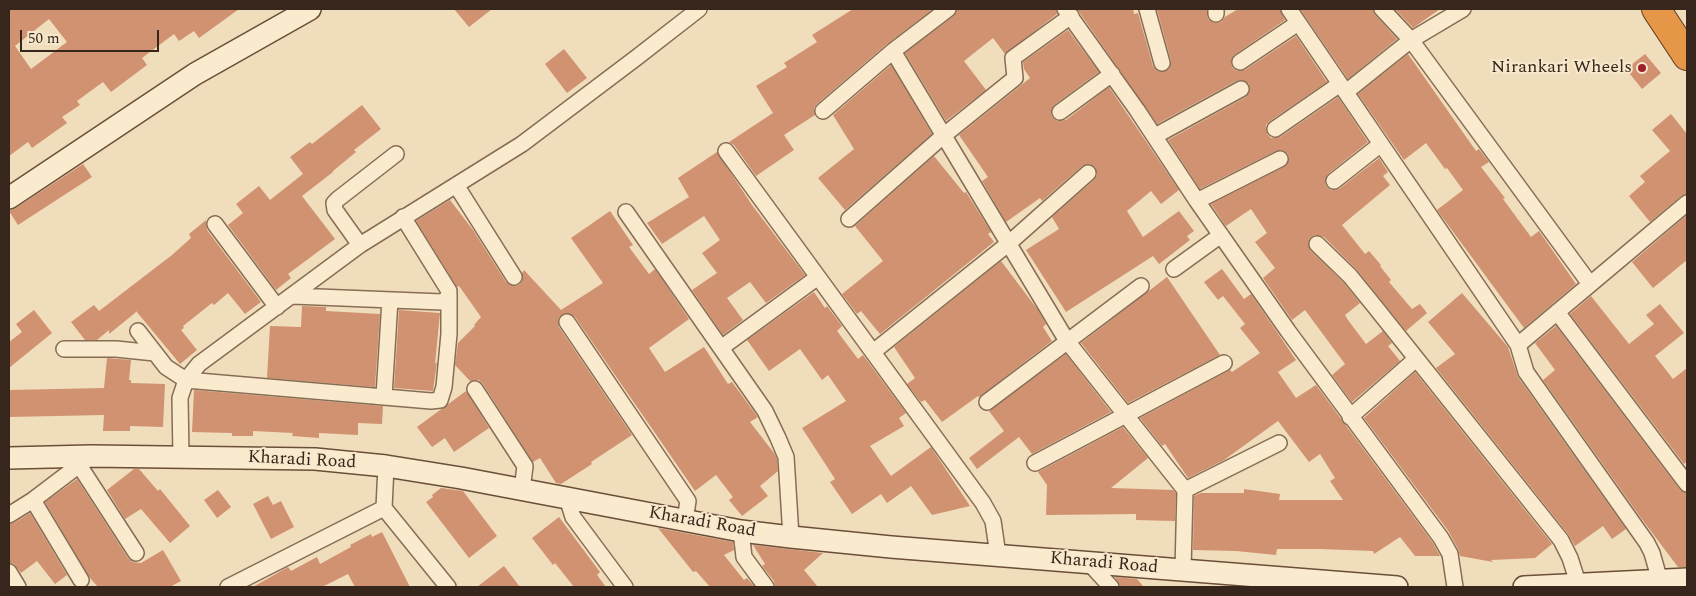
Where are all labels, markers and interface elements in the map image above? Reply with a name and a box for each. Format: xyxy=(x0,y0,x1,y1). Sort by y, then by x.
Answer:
scale bar xyxy=(22,20,161,52)
text: 50 m xyxy=(28,27,60,50)
place label: Nirankari Wheels xyxy=(1491,57,1632,79)
marker: Nirankari Wheels xyxy=(1636,62,1648,74)
street label: Kharadi Road xyxy=(247,447,357,475)
street label: Kharadi Road xyxy=(647,503,757,543)
street label: Kharadi Road xyxy=(1049,549,1159,579)

